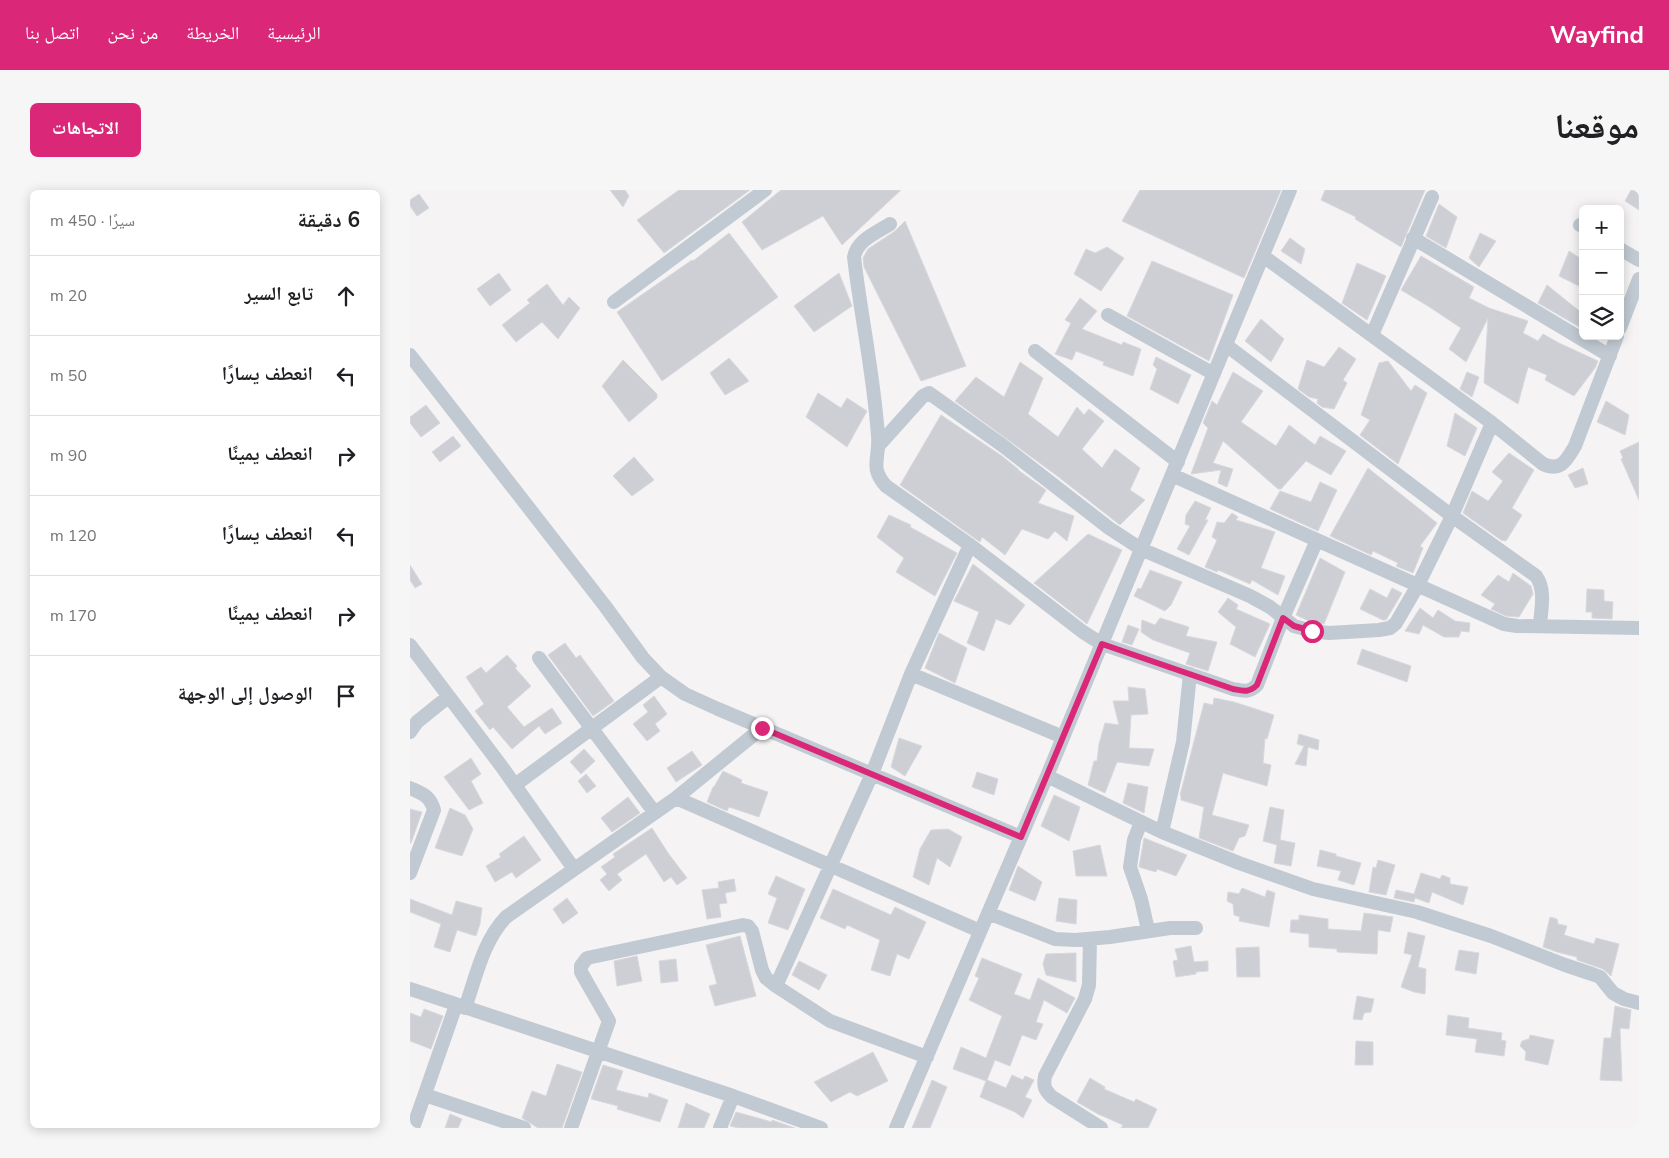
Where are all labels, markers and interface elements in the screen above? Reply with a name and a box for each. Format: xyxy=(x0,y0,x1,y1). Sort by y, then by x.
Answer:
text: Wayfind xyxy=(1550,19,1644,51)
text: اتصل بنا xyxy=(25,21,80,45)
text: من نحن xyxy=(108,21,158,45)
text: الخريطة xyxy=(186,21,239,45)
text: الرئيسية xyxy=(267,21,321,45)
button: الاتجاهات xyxy=(30,103,141,157)
text: موقعنا xyxy=(1554,103,1639,150)
map controls xyxy=(1579,205,1624,340)
button: + xyxy=(1579,205,1624,250)
text: 6 دقيقة xyxy=(298,206,360,234)
text: سيرًا · 450 m xyxy=(50,210,135,232)
button: − xyxy=(1579,250,1624,295)
text: تابع السير xyxy=(244,281,313,307)
icon: ahead xyxy=(332,282,360,310)
text: 20 m xyxy=(50,285,87,307)
button: layers xyxy=(1579,295,1624,340)
text: انعطف يسارًا xyxy=(222,361,313,387)
icon: left xyxy=(332,362,360,390)
text: 50 m xyxy=(50,365,87,387)
text: انعطف يمينًا xyxy=(227,441,313,467)
icon: right xyxy=(332,442,360,470)
text: 90 m xyxy=(50,445,87,467)
text: انعطف يسارًا xyxy=(222,521,313,547)
icon: left xyxy=(332,522,360,550)
text: 120 m xyxy=(50,525,97,547)
text: انعطف يمينًا xyxy=(227,601,313,627)
icon: right xyxy=(332,602,360,630)
text: 170 m xyxy=(50,605,97,627)
route start xyxy=(1301,620,1324,643)
text: الوصول إلى الوجهة xyxy=(178,681,313,707)
icon: arrive xyxy=(332,682,360,710)
route end xyxy=(751,717,774,740)

